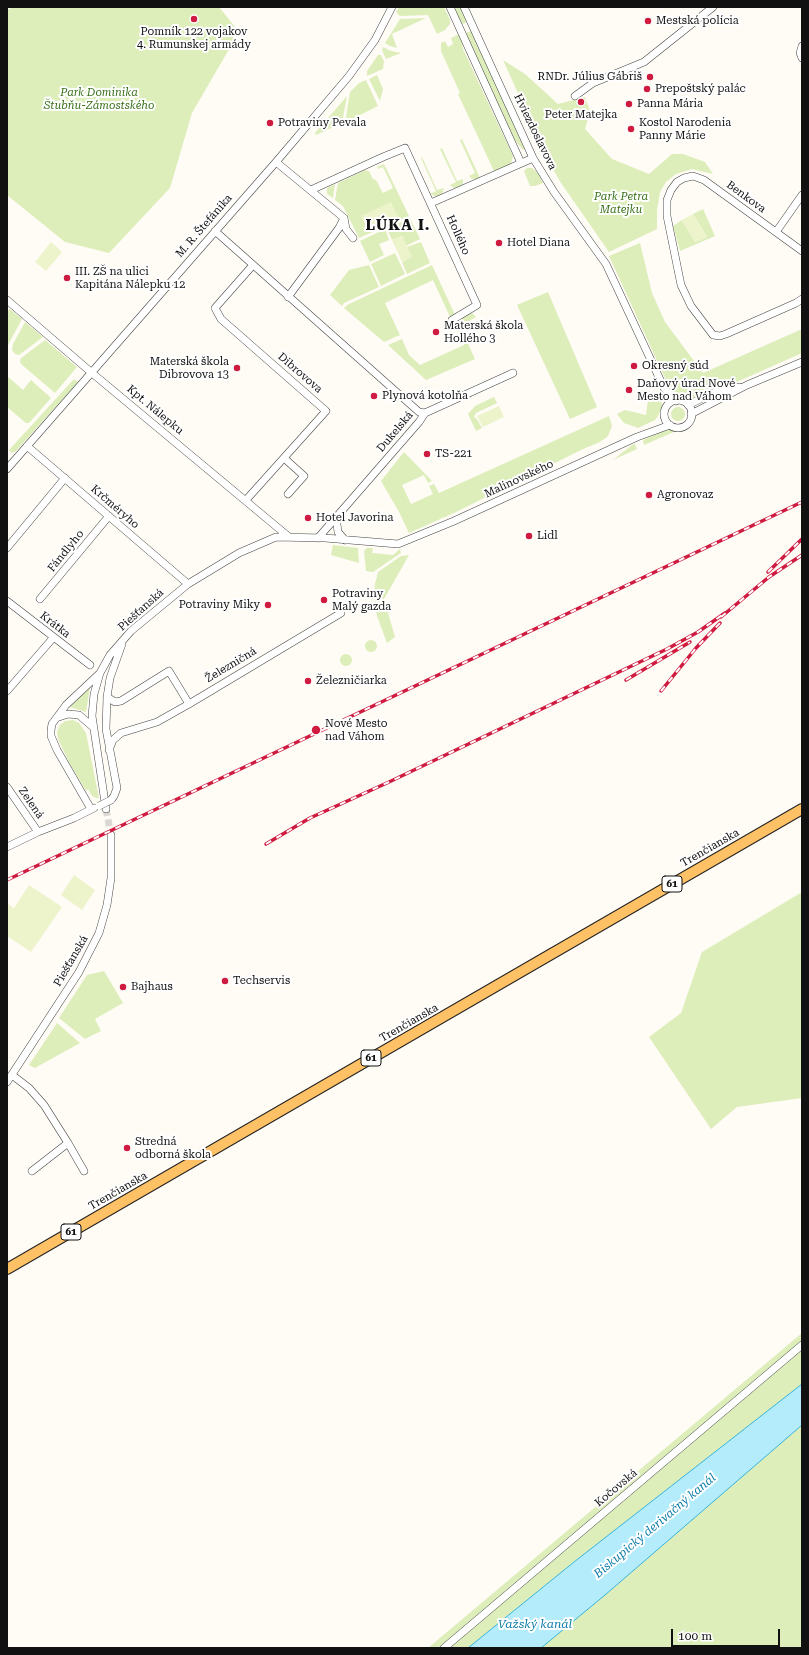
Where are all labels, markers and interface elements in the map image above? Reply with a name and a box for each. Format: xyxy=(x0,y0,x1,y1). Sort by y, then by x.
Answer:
marker: Pomník 122 vojakov 4. Rumunskej armády xyxy=(189,14,199,24)
place label: Mestská polícia xyxy=(656,14,739,28)
marker: Mestská polícia xyxy=(643,16,653,26)
place label: Pomník 122 vojakov 4. Rumunskej armády xyxy=(137,25,251,51)
place label: RNDr. Július Gábriš xyxy=(538,70,642,84)
marker: RNDr. Július Gábriš xyxy=(645,72,655,82)
place label: Prepoštský palác xyxy=(655,82,746,96)
marker: Prepoštský palác xyxy=(642,84,652,94)
park label: Park Dominika Štubňu-Zámostského xyxy=(44,86,154,112)
street label: Hviezdoslavova xyxy=(511,92,559,172)
marker: Peter Matejka xyxy=(576,97,586,107)
place label: Panna Mária xyxy=(637,97,703,111)
marker: Panna Mária xyxy=(624,99,634,109)
place label: Peter Matejka xyxy=(545,108,617,122)
place label: Potraviny Pevala xyxy=(278,116,366,130)
place label: Kostol Narodenia Panny Márie xyxy=(639,116,731,142)
marker: Potraviny Pevala xyxy=(265,118,275,128)
marker: Kostol Narodenia Panny Márie xyxy=(626,124,636,134)
street label: Benkova xyxy=(724,178,768,216)
park label: Park Petra Matejku xyxy=(594,190,648,216)
street label: M. R. Štefánika xyxy=(173,192,235,260)
street label: Hollého xyxy=(443,213,473,257)
district label: LÚKA I. xyxy=(365,217,431,235)
place label: Hotel Diana xyxy=(507,236,570,250)
marker: Hotel Diana xyxy=(494,238,504,248)
place label: III. ZŠ na ulici Kapitána Nálepku 12 xyxy=(75,265,185,291)
marker: III. ZŠ na ulici Kapitána Nálepku 12 xyxy=(62,273,72,283)
place label: Materská škola Hollého 3 xyxy=(444,319,523,345)
marker: Materská škola Hollého 3 xyxy=(431,327,441,337)
street label: Dibrovova xyxy=(275,350,325,396)
place label: Materská škola Dibrovova 13 xyxy=(150,355,229,381)
place label: Okresný súd xyxy=(642,359,709,373)
marker: Okresný súd xyxy=(629,361,639,371)
marker: Materská škola Dibrovova 13 xyxy=(232,363,242,373)
place label: Daňový úrad Nové Mesto nad Váhom xyxy=(637,377,735,403)
street label: Kpt. Nálepku xyxy=(124,382,186,438)
marker: Daňový úrad Nové Mesto nad Váhom xyxy=(624,385,634,395)
place label: Plynová kotolňa xyxy=(382,389,468,403)
marker: Plynová kotolňa xyxy=(369,391,379,401)
street label: Dukelská xyxy=(374,409,416,455)
place label: TS-221 xyxy=(435,447,472,461)
marker: TS-221 xyxy=(422,449,432,459)
street label: Malinovského xyxy=(482,457,556,501)
street label: Krčméryho xyxy=(88,482,142,532)
place label: Agronovaz xyxy=(657,488,713,502)
marker: Agronovaz xyxy=(644,490,654,500)
place label: Hotel Javorina xyxy=(316,511,394,525)
marker: Hotel Javorina xyxy=(303,513,313,523)
street label: Fándlyho xyxy=(45,527,87,575)
place label: Lidl xyxy=(537,529,558,543)
marker: Lidl xyxy=(524,531,534,541)
street label: Piešťanská xyxy=(115,586,167,634)
place label: Potraviny Malý gazda xyxy=(332,587,391,613)
marker: Potraviny Malý gazda xyxy=(319,595,329,605)
place label: Potraviny Miky xyxy=(179,598,260,612)
marker: Potraviny Miky xyxy=(263,600,273,610)
street label: Krátka xyxy=(37,609,73,641)
street label: Železničná xyxy=(203,645,259,685)
place label: Železničiarka xyxy=(316,674,387,688)
marker: Železničiarka xyxy=(303,676,313,686)
place label: Nové Mesto nad Váhom xyxy=(325,717,388,743)
marker: Nové Mesto nad Váhom xyxy=(310,724,322,736)
street label: Zelená xyxy=(15,785,47,821)
street label: Trenčianska xyxy=(678,826,742,870)
road number: 61 xyxy=(662,876,682,892)
street label: Piešťanská xyxy=(51,933,91,989)
place label: Techservis xyxy=(233,974,290,988)
marker: Techservis xyxy=(220,976,230,986)
place label: Bajhaus xyxy=(131,980,173,994)
marker: Bajhaus xyxy=(118,982,128,992)
street label: Trenčianska xyxy=(377,1001,441,1045)
road number: 61 xyxy=(361,1050,381,1066)
place label: Stredná odborná škola xyxy=(135,1135,211,1161)
marker: Stredná odborná škola xyxy=(122,1143,132,1153)
street label: Trenčianska xyxy=(86,1169,150,1213)
road number: 61 xyxy=(61,1224,81,1240)
street label: Kočovská xyxy=(592,1466,640,1510)
water label: Biskupický derivačný kanál xyxy=(591,1471,719,1581)
water label: Važský kanál xyxy=(498,1617,572,1631)
scale bar xyxy=(673,1621,782,1647)
text: 100 m xyxy=(678,1629,712,1643)

